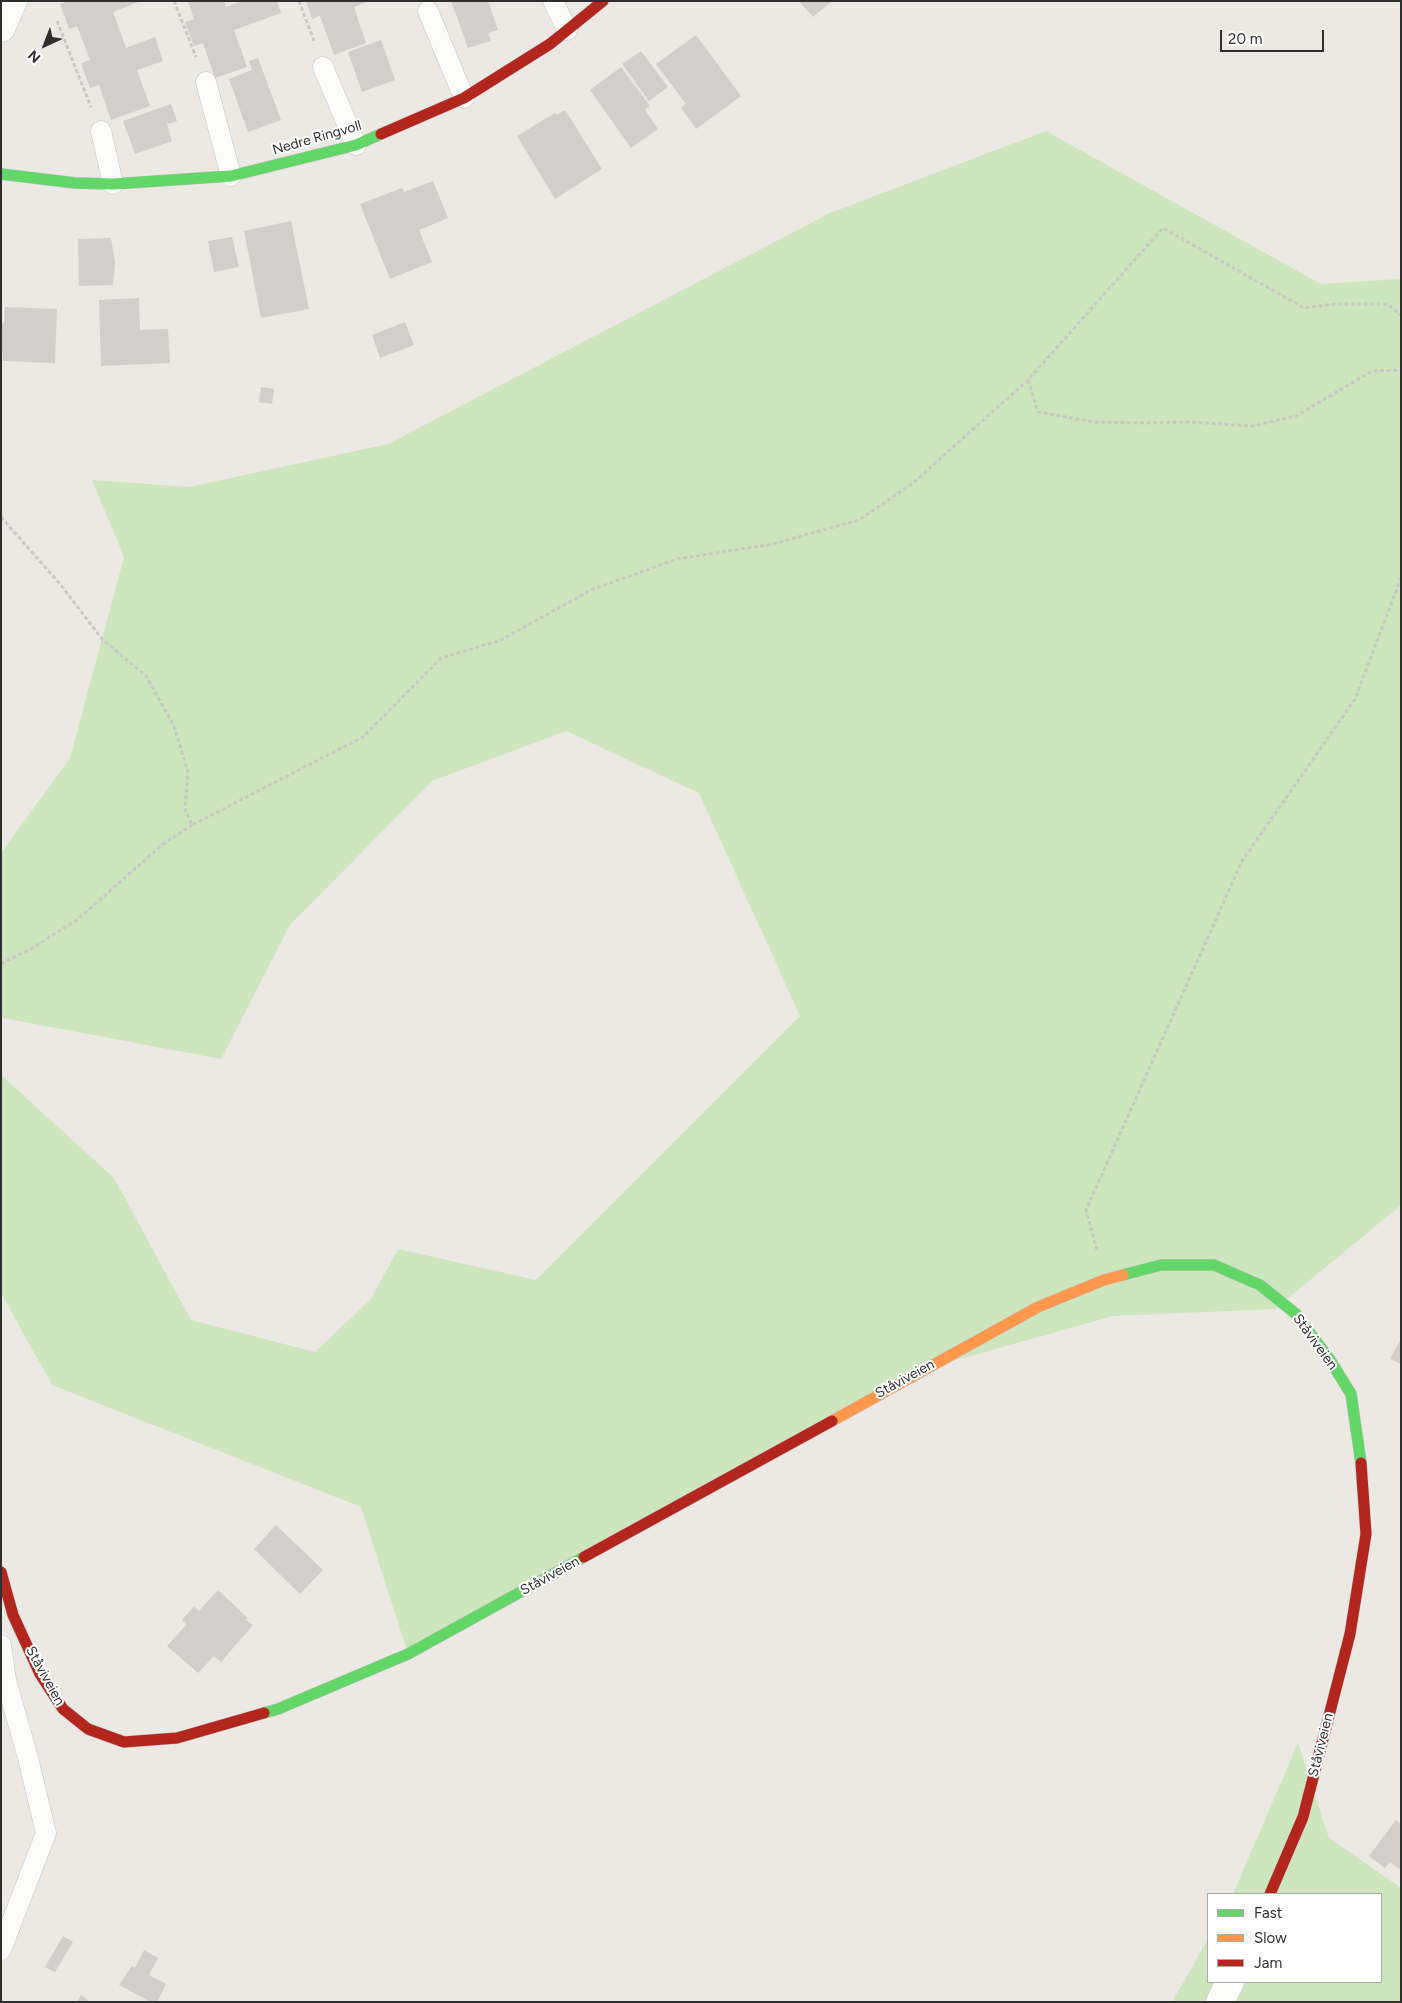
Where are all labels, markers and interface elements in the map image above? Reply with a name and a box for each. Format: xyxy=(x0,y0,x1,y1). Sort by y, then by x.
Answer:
north arrow xyxy=(20,20,70,70)
scale bar xyxy=(1222,20,1326,52)
text: 20 m xyxy=(1228,30,1262,48)
text: N xyxy=(25,46,44,66)
street label: Nedre Ringvoll xyxy=(270,117,364,159)
street label: Ståviveien xyxy=(1289,1311,1341,1373)
street label: Ståviveien xyxy=(873,1356,937,1402)
street label: Ståviveien xyxy=(518,1553,582,1599)
street label: Ståviveien xyxy=(22,1644,68,1708)
street label: Ståviveien xyxy=(1305,1711,1337,1779)
legend xyxy=(1207,1893,1382,1983)
text: Fast xyxy=(1254,1904,1282,1922)
text: Slow xyxy=(1254,1929,1287,1947)
text: Jam xyxy=(1254,1954,1282,1972)

